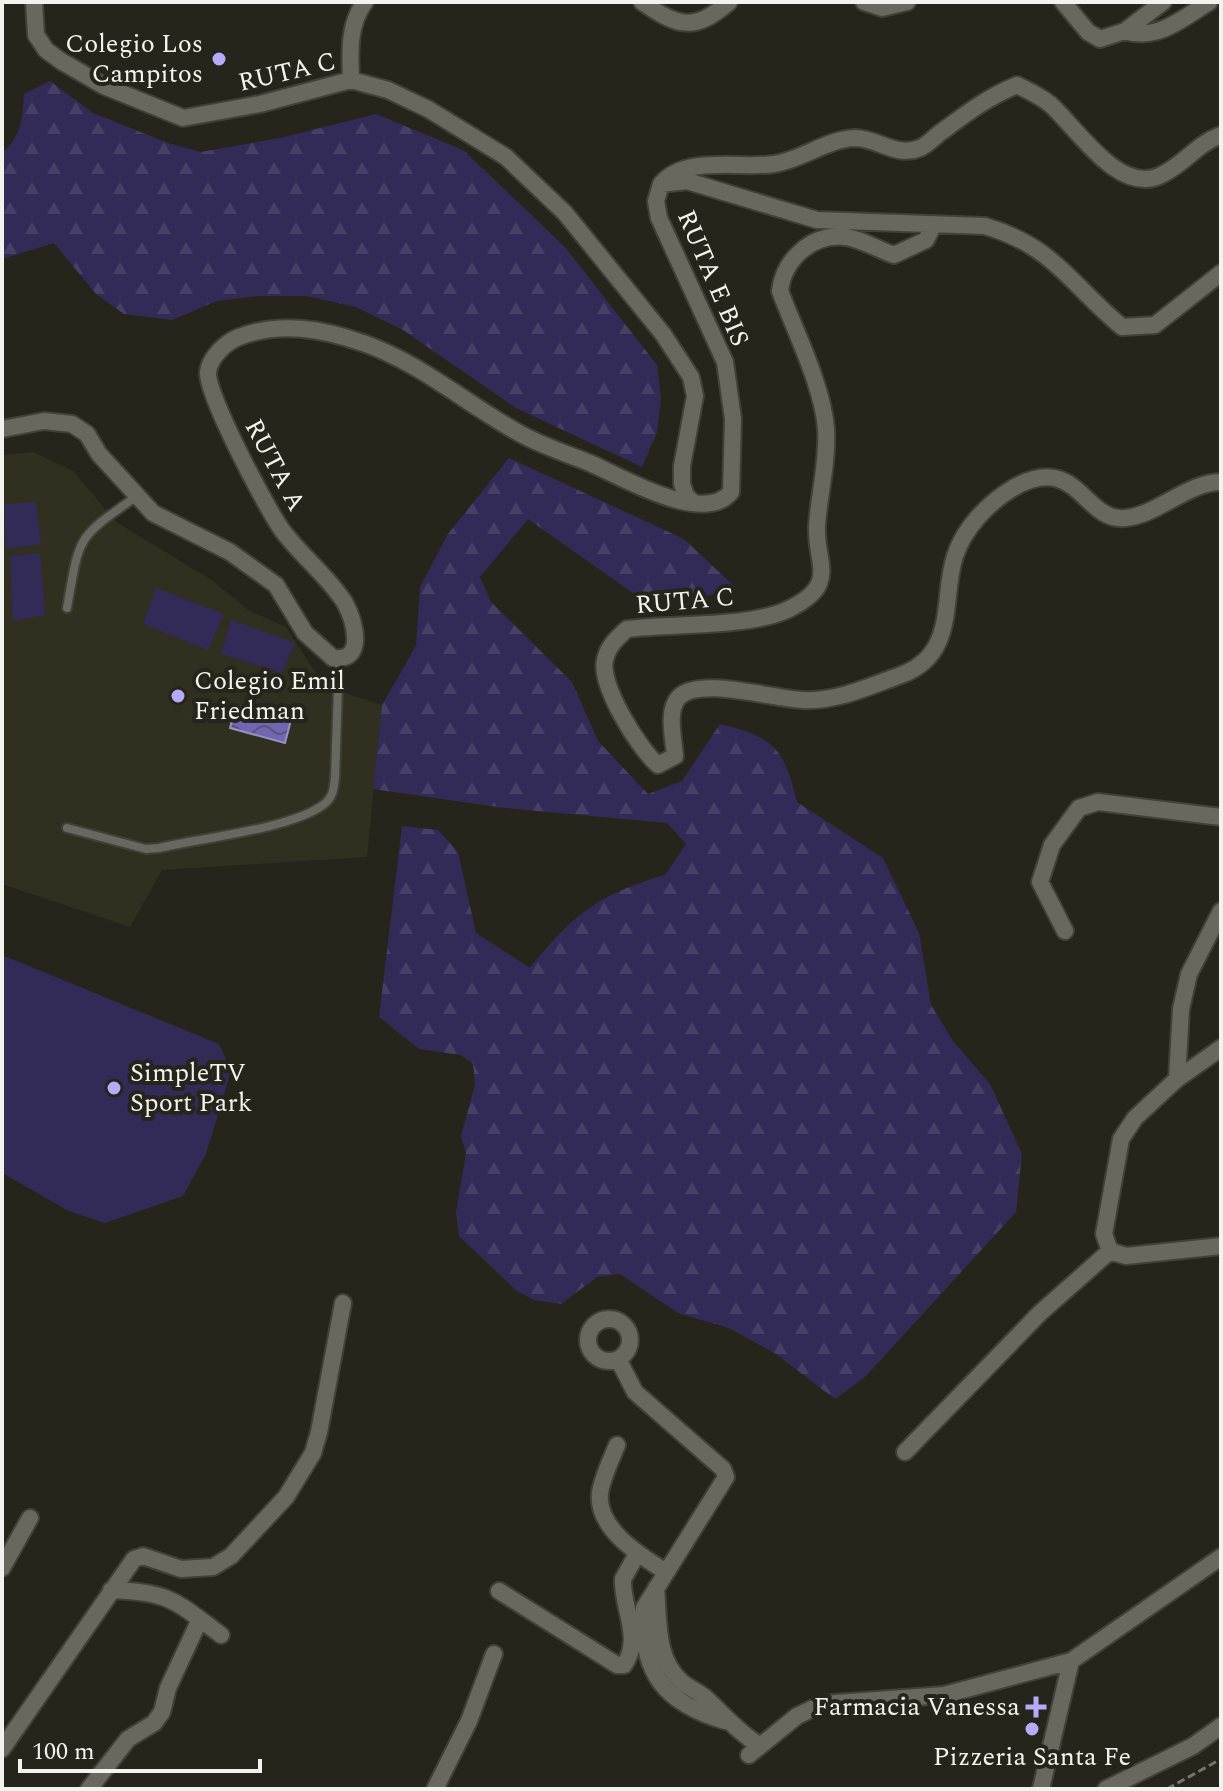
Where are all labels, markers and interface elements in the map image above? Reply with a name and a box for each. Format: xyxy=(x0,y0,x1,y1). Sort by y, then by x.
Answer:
place label: Colegio Los Campitos xyxy=(65,24,203,94)
street label: RUTA C xyxy=(234,41,340,103)
marker: Colegio Los Campitos xyxy=(210,50,228,68)
street label: RUTA E BIS xyxy=(666,203,760,353)
street label: RUTA A xyxy=(234,411,316,519)
street label: RUTA C xyxy=(634,577,736,625)
place label: Colegio Emil Friedman xyxy=(194,661,345,731)
marker: Colegio Emil Friedman xyxy=(169,687,187,705)
place label: SimpleTV Sport Park xyxy=(130,1053,252,1123)
marker: SimpleTV Sport Park xyxy=(105,1079,123,1097)
place label: Farmacia Vanessa xyxy=(813,1687,1020,1727)
marker: Farmacia Vanessa xyxy=(1027,1698,1045,1716)
marker: Pizzeria Santa Fe xyxy=(1023,1720,1041,1738)
scale bar xyxy=(20,1723,260,1773)
text: 100 m xyxy=(32,1734,95,1770)
place label: Pizzeria Santa Fe xyxy=(933,1737,1131,1777)

